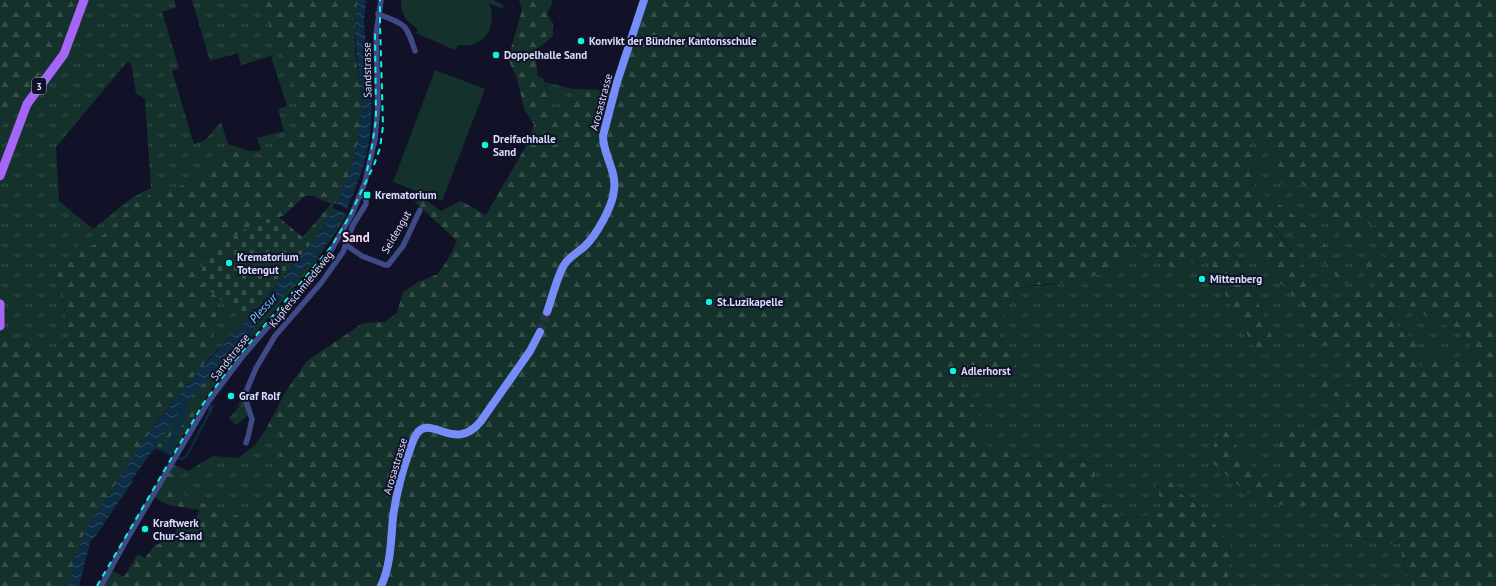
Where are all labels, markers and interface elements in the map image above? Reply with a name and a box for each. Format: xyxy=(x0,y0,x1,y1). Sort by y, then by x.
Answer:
place label: Konvikt der Bündner Kantonsschule xyxy=(589,34,757,48)
marker: Konvikt der Bündner Kantonsschule xyxy=(576,36,586,46)
street label: Sandstrasse xyxy=(360,42,374,98)
place label: Doppelhalle Sand xyxy=(504,48,587,62)
marker: Doppelhalle Sand xyxy=(491,50,501,60)
street label: Arosastrasse xyxy=(587,72,615,132)
road number: 3 xyxy=(32,78,46,94)
place label: Dreifachhalle Sand xyxy=(493,132,556,159)
marker: Dreifachhalle Sand xyxy=(480,140,490,150)
place label: Krematorium xyxy=(375,188,437,202)
marker: Krematorium xyxy=(362,190,372,200)
street label: Seidengut xyxy=(378,208,414,256)
district label: Sand xyxy=(342,229,370,246)
street label: Kupferschmiedeweg xyxy=(266,248,336,330)
place label: Krematorium Totengut xyxy=(237,250,299,277)
marker: Krematorium Totengut xyxy=(224,258,234,268)
place label: Mittenberg xyxy=(1210,272,1262,286)
marker: Mittenberg xyxy=(1197,274,1207,284)
water label: Plessur xyxy=(246,289,281,326)
place label: St.Luzikapelle xyxy=(717,295,784,309)
marker: St.Luzikapelle xyxy=(704,297,714,307)
street label: Sandstrasse xyxy=(207,330,253,383)
place label: Adlerhorst xyxy=(961,364,1011,378)
marker: Adlerhorst xyxy=(948,366,958,376)
place label: Graf Rolf xyxy=(239,389,282,403)
marker: Graf Rolf xyxy=(226,391,236,401)
street label: Arosastrasse xyxy=(380,436,410,496)
place label: Kraftwerk Chur-Sand xyxy=(153,516,202,543)
marker: Kraftwerk Chur-Sand xyxy=(140,524,150,534)

